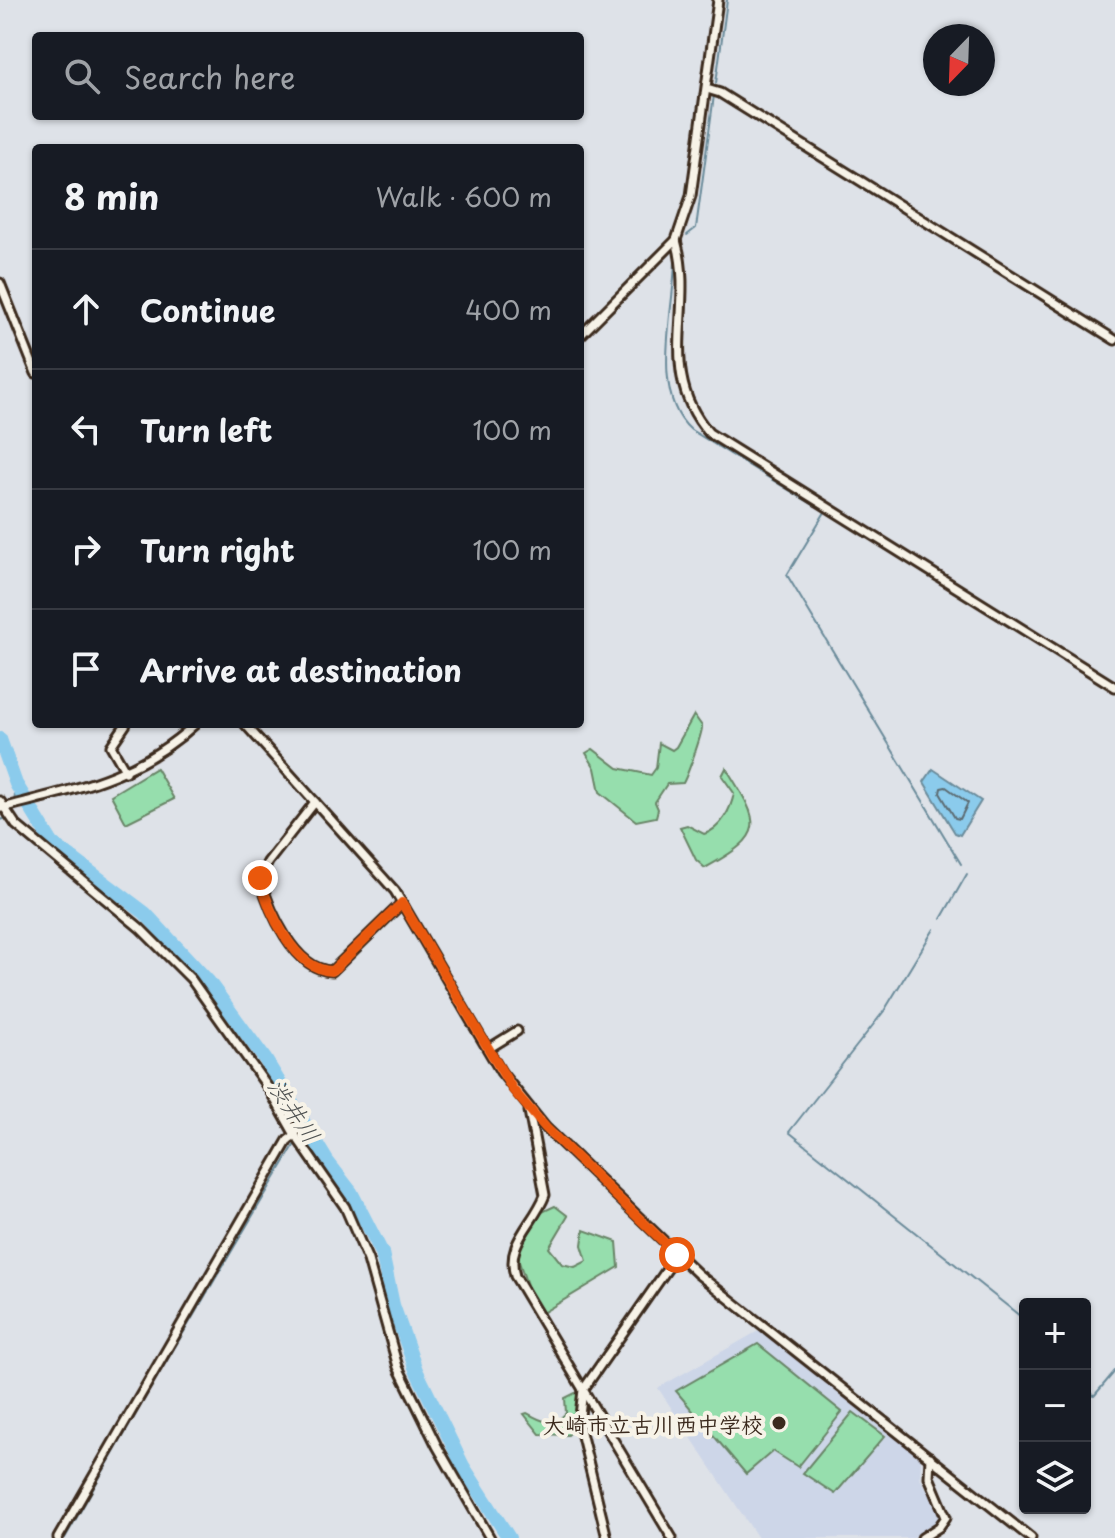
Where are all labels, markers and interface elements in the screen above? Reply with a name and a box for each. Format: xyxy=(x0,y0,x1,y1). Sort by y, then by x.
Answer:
north arrow xyxy=(923,24,995,96)
search box xyxy=(32,32,584,120)
icon: search xyxy=(60,54,104,98)
text: Search here xyxy=(124,54,296,99)
text: 8 min xyxy=(64,170,159,222)
text: Walk · 600 m xyxy=(376,177,552,216)
icon: ahead xyxy=(64,287,108,331)
text: Continue xyxy=(140,287,275,332)
text: 400 m xyxy=(465,290,552,329)
icon: left xyxy=(64,407,108,451)
text: Turn left xyxy=(140,407,272,452)
text: 100 m xyxy=(472,410,552,449)
icon: right xyxy=(64,527,108,571)
text: Turn right xyxy=(140,527,295,572)
text: 100 m xyxy=(472,530,552,569)
icon: arrive xyxy=(64,647,108,691)
text: Arrive at destination xyxy=(140,647,462,692)
route end xyxy=(242,860,278,896)
water label: 渋井川 xyxy=(260,1070,330,1150)
route start xyxy=(659,1237,695,1273)
map controls xyxy=(1019,1298,1091,1514)
button: + xyxy=(1019,1298,1091,1370)
button: − xyxy=(1019,1370,1091,1442)
place label: 大崎市立古川西中学校 xyxy=(543,1407,763,1440)
marker: 大崎市立古川西中学校 xyxy=(770,1414,788,1432)
button: layers xyxy=(1019,1442,1091,1514)

